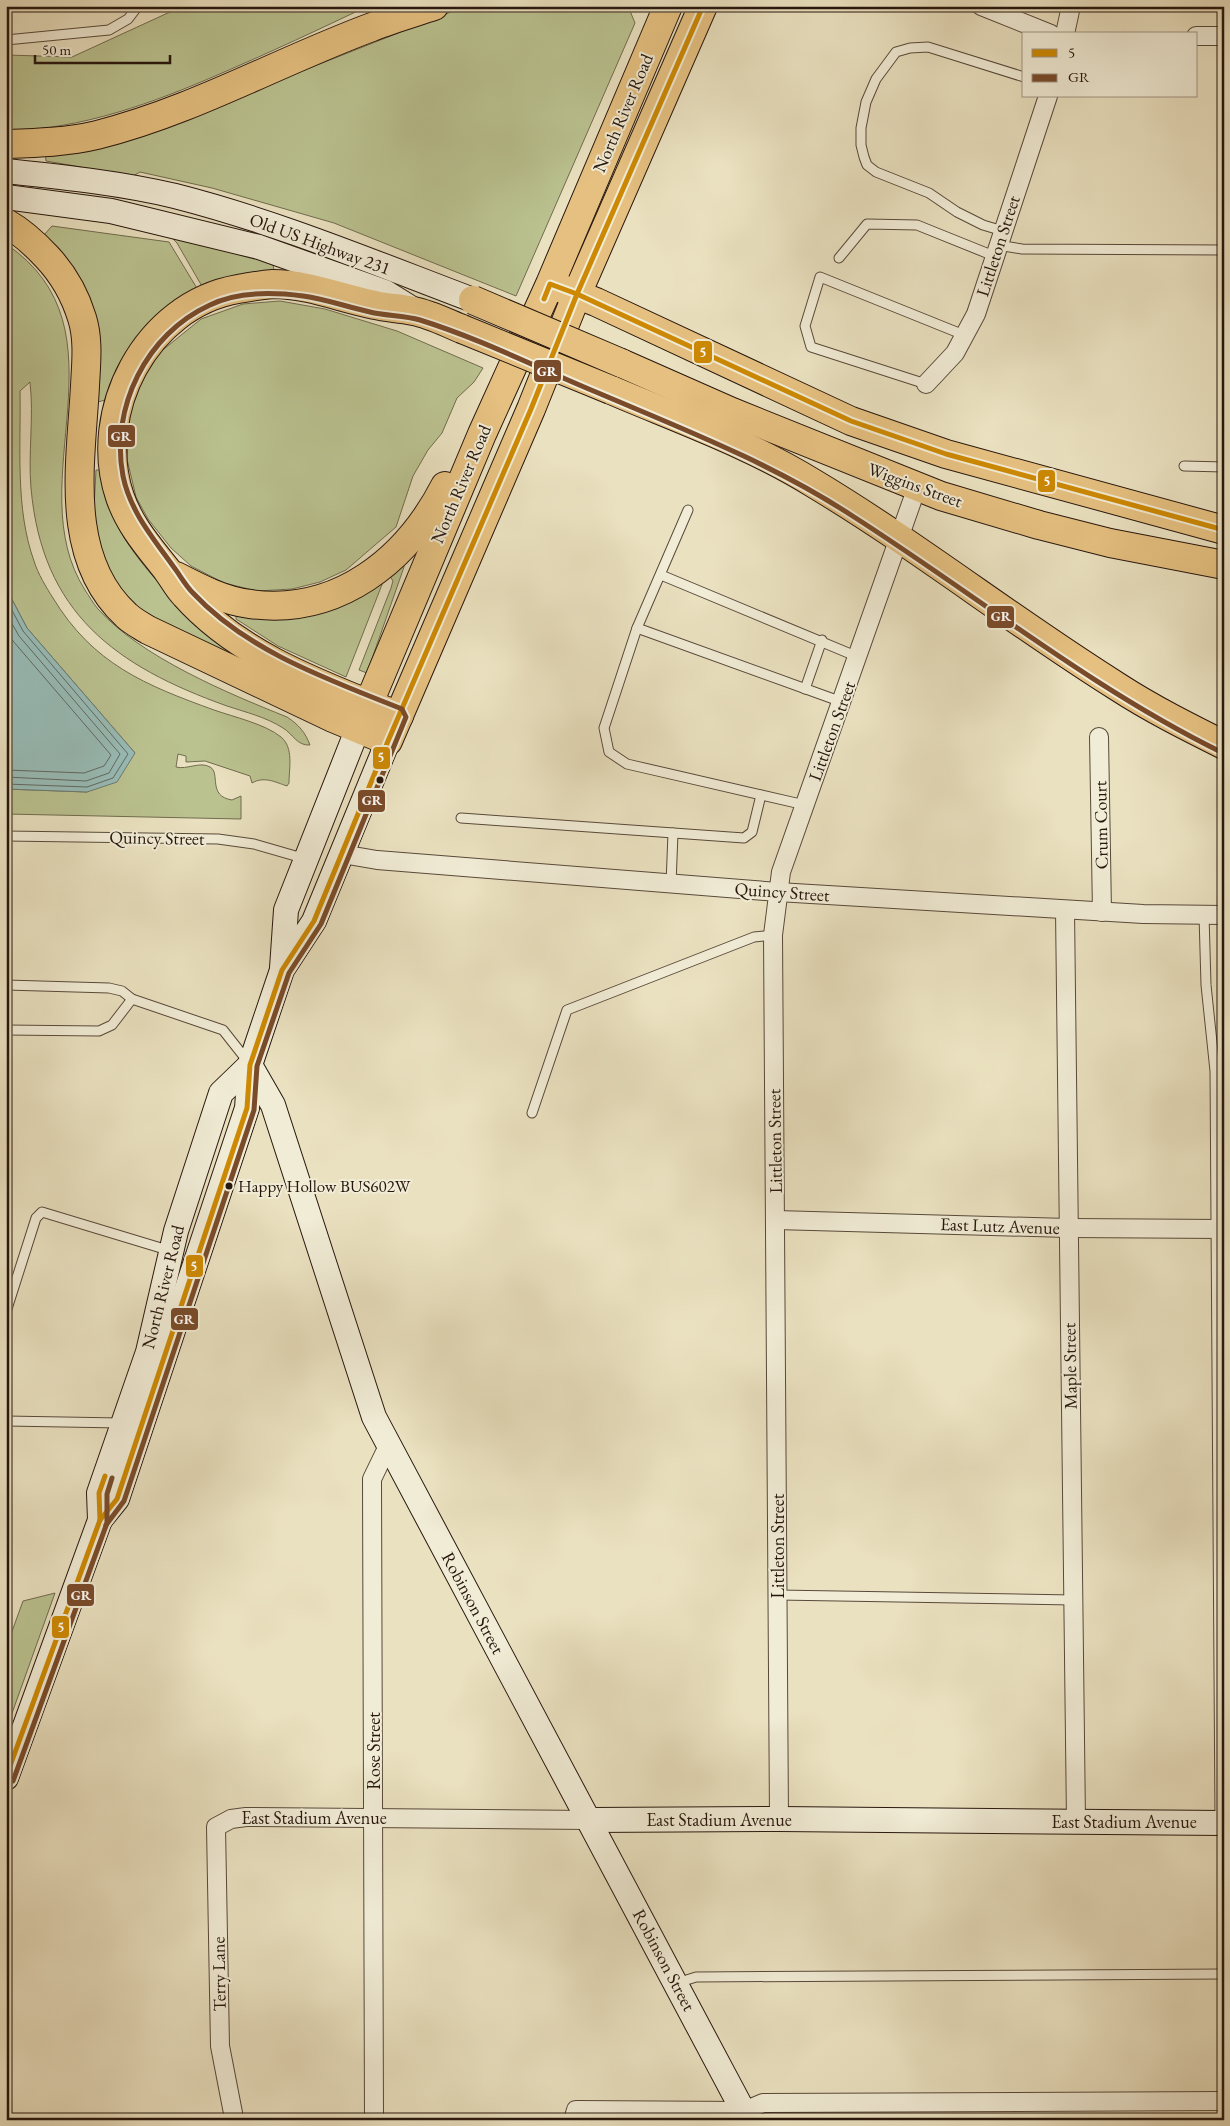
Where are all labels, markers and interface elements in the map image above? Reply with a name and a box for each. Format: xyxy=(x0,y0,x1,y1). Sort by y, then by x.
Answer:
scale bar xyxy=(35,32,170,64)
legend xyxy=(1022,32,1198,98)
text: 50 m xyxy=(42,40,71,59)
text: 5 xyxy=(1068,43,1075,62)
street label: North River Road xyxy=(587,49,658,176)
text: GR xyxy=(1068,67,1090,86)
street label: Littleton Street xyxy=(970,192,1025,299)
street label: Old US Highway 231 xyxy=(247,207,394,280)
line badge: 5 xyxy=(693,340,713,364)
text: 5 xyxy=(699,343,707,361)
line badge: GR xyxy=(533,359,562,383)
text: GR xyxy=(537,362,558,380)
street label: North River Road xyxy=(425,420,496,547)
line badge: GR xyxy=(107,424,136,448)
text: GR xyxy=(111,427,132,445)
street label: Wiggins Street xyxy=(865,457,966,512)
line badge: 5 xyxy=(1037,469,1056,493)
text: 5 xyxy=(1043,472,1051,490)
line badge: GR xyxy=(986,605,1015,629)
text: GR xyxy=(991,607,1012,625)
street label: Littleton Street xyxy=(803,677,860,784)
line badge: 5 xyxy=(372,746,391,770)
text: 5 xyxy=(377,748,385,766)
unlabelled marker xyxy=(375,775,385,785)
street label: Crum Court xyxy=(1088,780,1113,870)
line badge: GR xyxy=(357,789,386,813)
text: GR xyxy=(362,791,383,809)
street label: Quincy Street xyxy=(109,825,205,850)
street label: Quincy Street xyxy=(734,877,831,906)
street label: Littleton Street xyxy=(762,1088,787,1194)
place label: Happy Hollow BUS602W xyxy=(238,1175,411,1197)
marker: Happy Hollow BUS602W xyxy=(224,1181,234,1191)
street label: East Lutz Avenue xyxy=(940,1212,1060,1239)
street label: North River Road xyxy=(136,1222,189,1351)
line badge: 5 xyxy=(185,1254,204,1278)
text: 5 xyxy=(190,1257,198,1275)
line badge: GR xyxy=(170,1307,199,1331)
text: GR xyxy=(174,1310,195,1328)
street label: Maple Street xyxy=(1057,1322,1082,1410)
street label: Littleton Street xyxy=(766,1493,789,1598)
street label: Robinson Street xyxy=(437,1548,510,1658)
line badge: GR xyxy=(66,1583,95,1607)
text: GR xyxy=(71,1586,92,1604)
line badge: 5 xyxy=(51,1615,70,1639)
text: 5 xyxy=(57,1618,65,1636)
street label: Rose Street xyxy=(362,1712,385,1790)
street label: East Stadium Avenue xyxy=(241,1806,387,1829)
street label: East Stadium Avenue xyxy=(646,1808,792,1831)
street label: East Stadium Avenue xyxy=(1051,1810,1197,1833)
street label: Robinson Street xyxy=(628,1905,701,2015)
street label: Terry Lane xyxy=(206,1936,231,2012)

